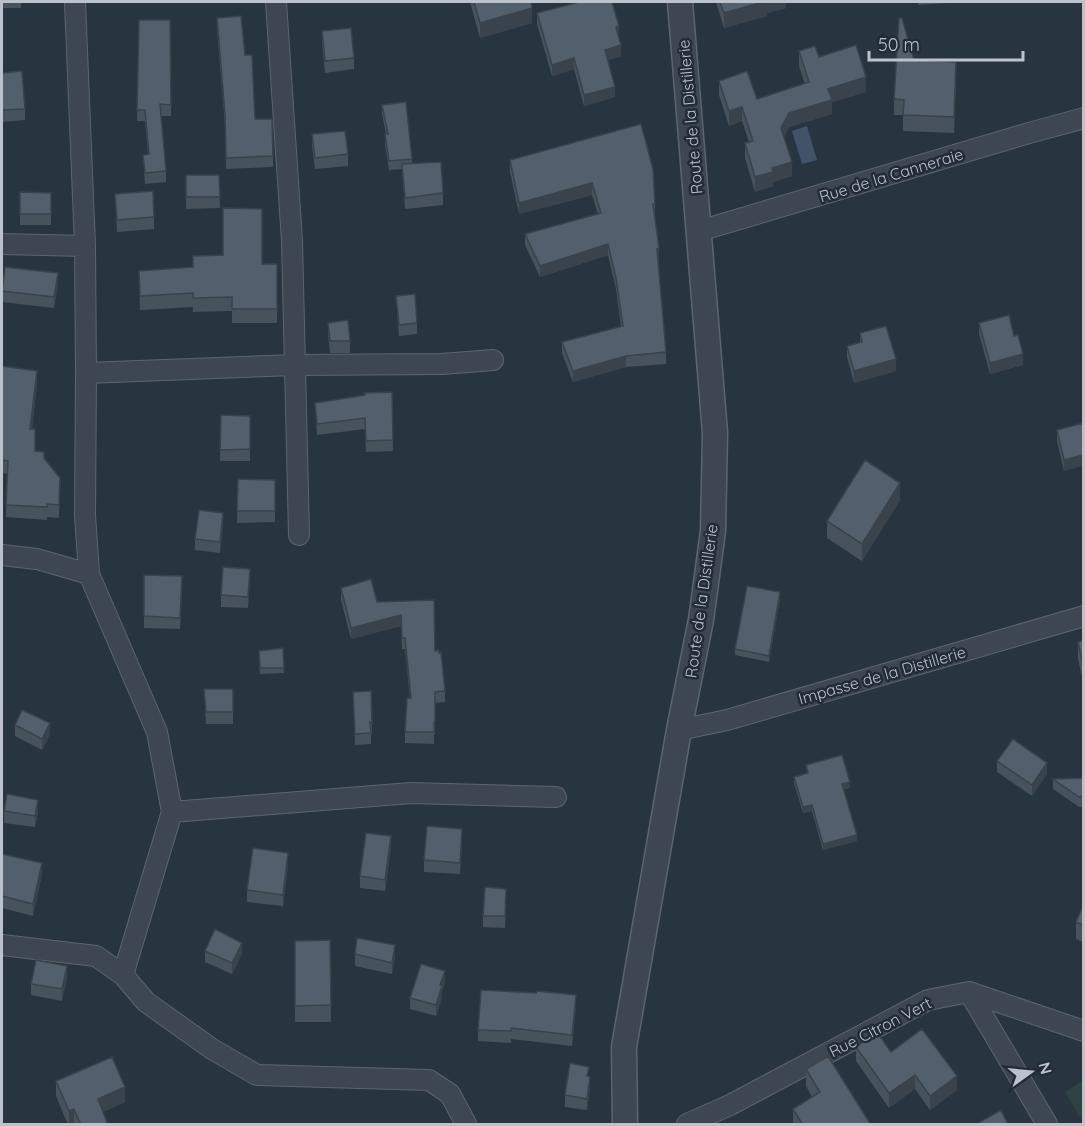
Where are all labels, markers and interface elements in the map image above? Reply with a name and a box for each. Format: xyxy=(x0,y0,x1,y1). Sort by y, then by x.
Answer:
scale bar xyxy=(869,24,1024,62)
text: 50 m xyxy=(878,33,920,56)
street label: Route de la Distillerie xyxy=(673,39,707,195)
street label: Rue de la Canneraie xyxy=(816,144,966,206)
street label: Route de la Distillerie xyxy=(680,523,722,679)
street label: Impasse de la Distillerie xyxy=(796,641,968,709)
street label: Rue Citron Vert xyxy=(825,993,935,1061)
north arrow xyxy=(1001,1042,1061,1102)
text: N xyxy=(1034,1060,1057,1076)

